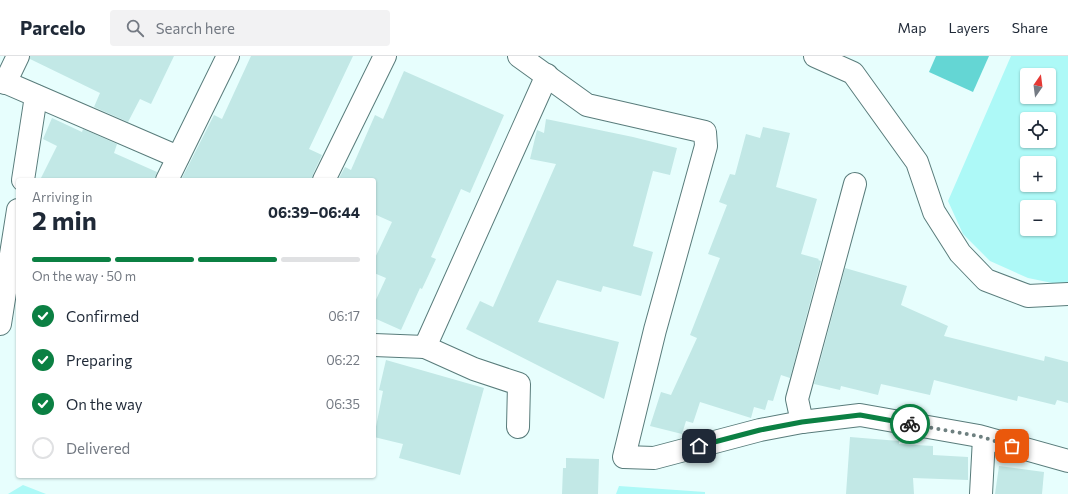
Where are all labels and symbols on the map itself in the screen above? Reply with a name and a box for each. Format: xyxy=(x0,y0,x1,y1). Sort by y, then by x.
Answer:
north arrow xyxy=(1020,68,1056,104)
courier xyxy=(890,404,930,444)
pin xyxy=(682,429,716,463)
pin xyxy=(995,429,1029,463)

